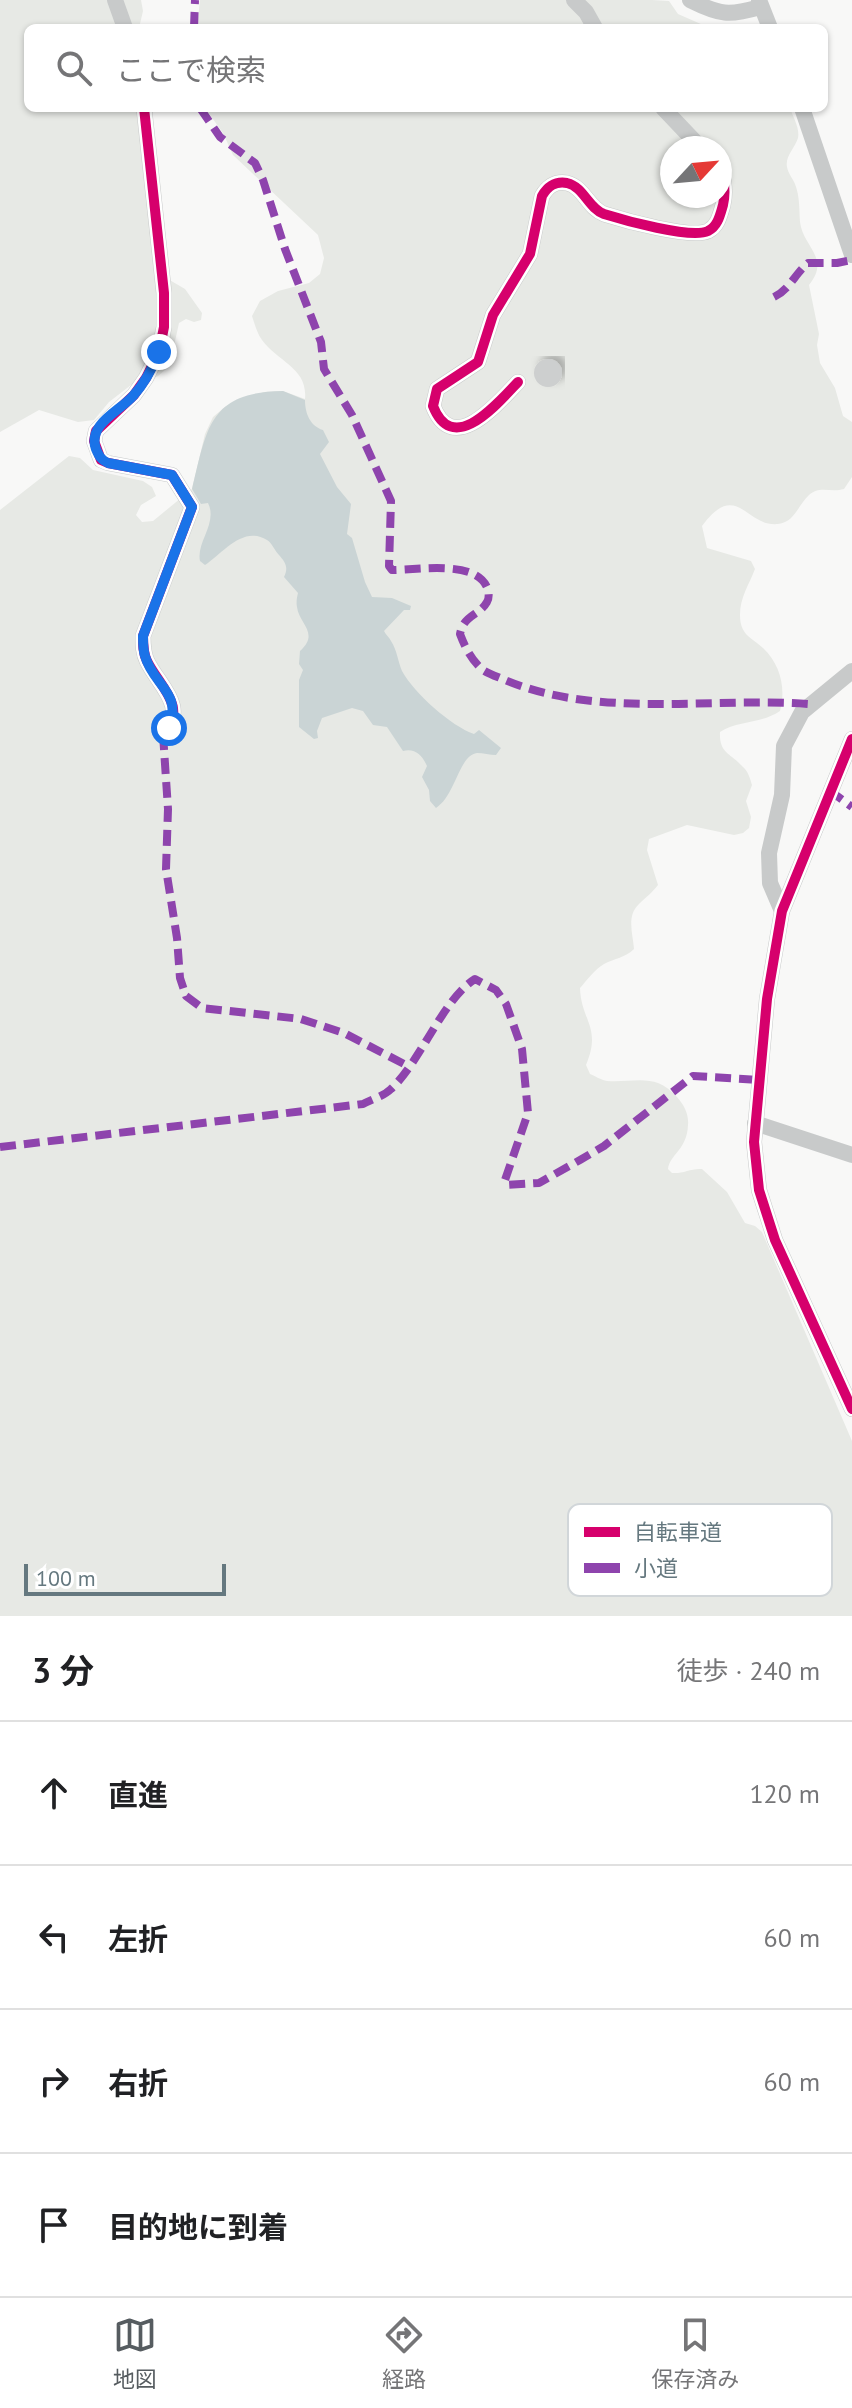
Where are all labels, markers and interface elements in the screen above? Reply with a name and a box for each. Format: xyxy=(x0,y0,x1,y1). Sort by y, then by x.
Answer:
search box xyxy=(24,24,828,112)
icon: search xyxy=(52,46,96,90)
text: ここで検索 xyxy=(116,50,266,89)
north arrow xyxy=(660,136,732,208)
route end xyxy=(141,334,177,370)
route start xyxy=(151,710,187,746)
legend xyxy=(568,1504,832,1596)
text: 自転車道 xyxy=(634,1518,722,1546)
text: 小道 xyxy=(634,1554,678,1582)
scale bar xyxy=(24,1560,226,1596)
text: 100 m xyxy=(36,1564,96,1592)
text: 3 分 xyxy=(32,1648,94,1692)
text: 徒歩 · 240 m xyxy=(677,1654,820,1687)
icon: ahead xyxy=(32,1771,76,1815)
text: 直進 xyxy=(108,1775,168,1814)
text: 120 m xyxy=(749,1777,820,1810)
icon: left xyxy=(32,1915,76,1959)
text: 左折 xyxy=(108,1919,168,1958)
text: 60 m xyxy=(764,1921,820,1954)
icon: right xyxy=(32,2059,76,2103)
text: 右折 xyxy=(108,2063,168,2102)
text: 60 m xyxy=(764,2065,820,2098)
icon: arrive xyxy=(32,2203,76,2247)
text: 目的地に到着 xyxy=(108,2207,288,2246)
tab: 地図 xyxy=(113,2313,157,2393)
tab: 経路 xyxy=(382,2313,426,2393)
tab: 保存済み xyxy=(651,2313,739,2393)

